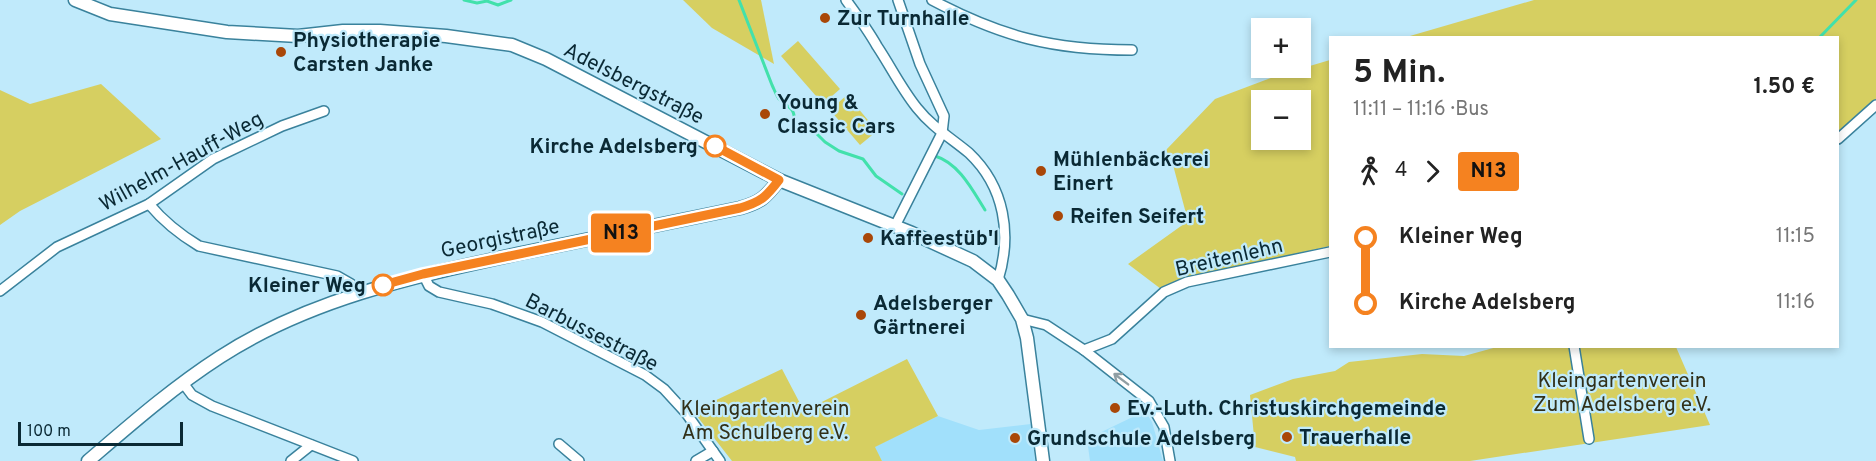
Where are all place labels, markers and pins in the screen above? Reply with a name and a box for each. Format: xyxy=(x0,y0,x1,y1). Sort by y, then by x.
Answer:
place label: Zur Turnhalle xyxy=(837,6,970,33)
marker: Zur Turnhalle xyxy=(818,11,832,25)
place label: Physiotherapie Carsten Janke xyxy=(293,28,440,79)
marker: Physiotherapie Carsten Janke xyxy=(274,45,288,59)
place label: Young & Classic Cars xyxy=(777,90,896,141)
marker: Young & Classic Cars xyxy=(758,107,772,121)
place label: Kirche Adelsberg xyxy=(530,134,698,161)
marker: Kirche Adelsberg xyxy=(704,135,726,157)
place label: Mühlenbäckerei Einert xyxy=(1053,147,1209,198)
marker: Mühlenbäckerei Einert xyxy=(1034,164,1048,178)
place label: Reifen Seifert xyxy=(1070,204,1204,231)
marker: Reifen Seifert xyxy=(1051,209,1065,223)
place label: Kaffeestüb'l xyxy=(880,226,999,253)
marker: Kaffeestüb'l xyxy=(861,231,875,245)
place label: Kleiner Weg xyxy=(248,273,366,300)
marker: Kleiner Weg xyxy=(372,274,394,296)
place label: Adelsberger Gärtnerei xyxy=(873,291,993,342)
marker: Adelsberger Gärtnerei xyxy=(854,308,868,322)
place label: Ev.-Luth. Christuskirchgemeinde xyxy=(1127,396,1446,423)
marker: Ev.-Luth. Christuskirchgemeinde xyxy=(1108,401,1122,415)
place label: Trauerhalle xyxy=(1299,425,1411,452)
place label: Grundschule Adelsberg xyxy=(1027,426,1255,453)
marker: Trauerhalle xyxy=(1280,430,1294,444)
marker: Grundschule Adelsberg xyxy=(1008,431,1022,445)

